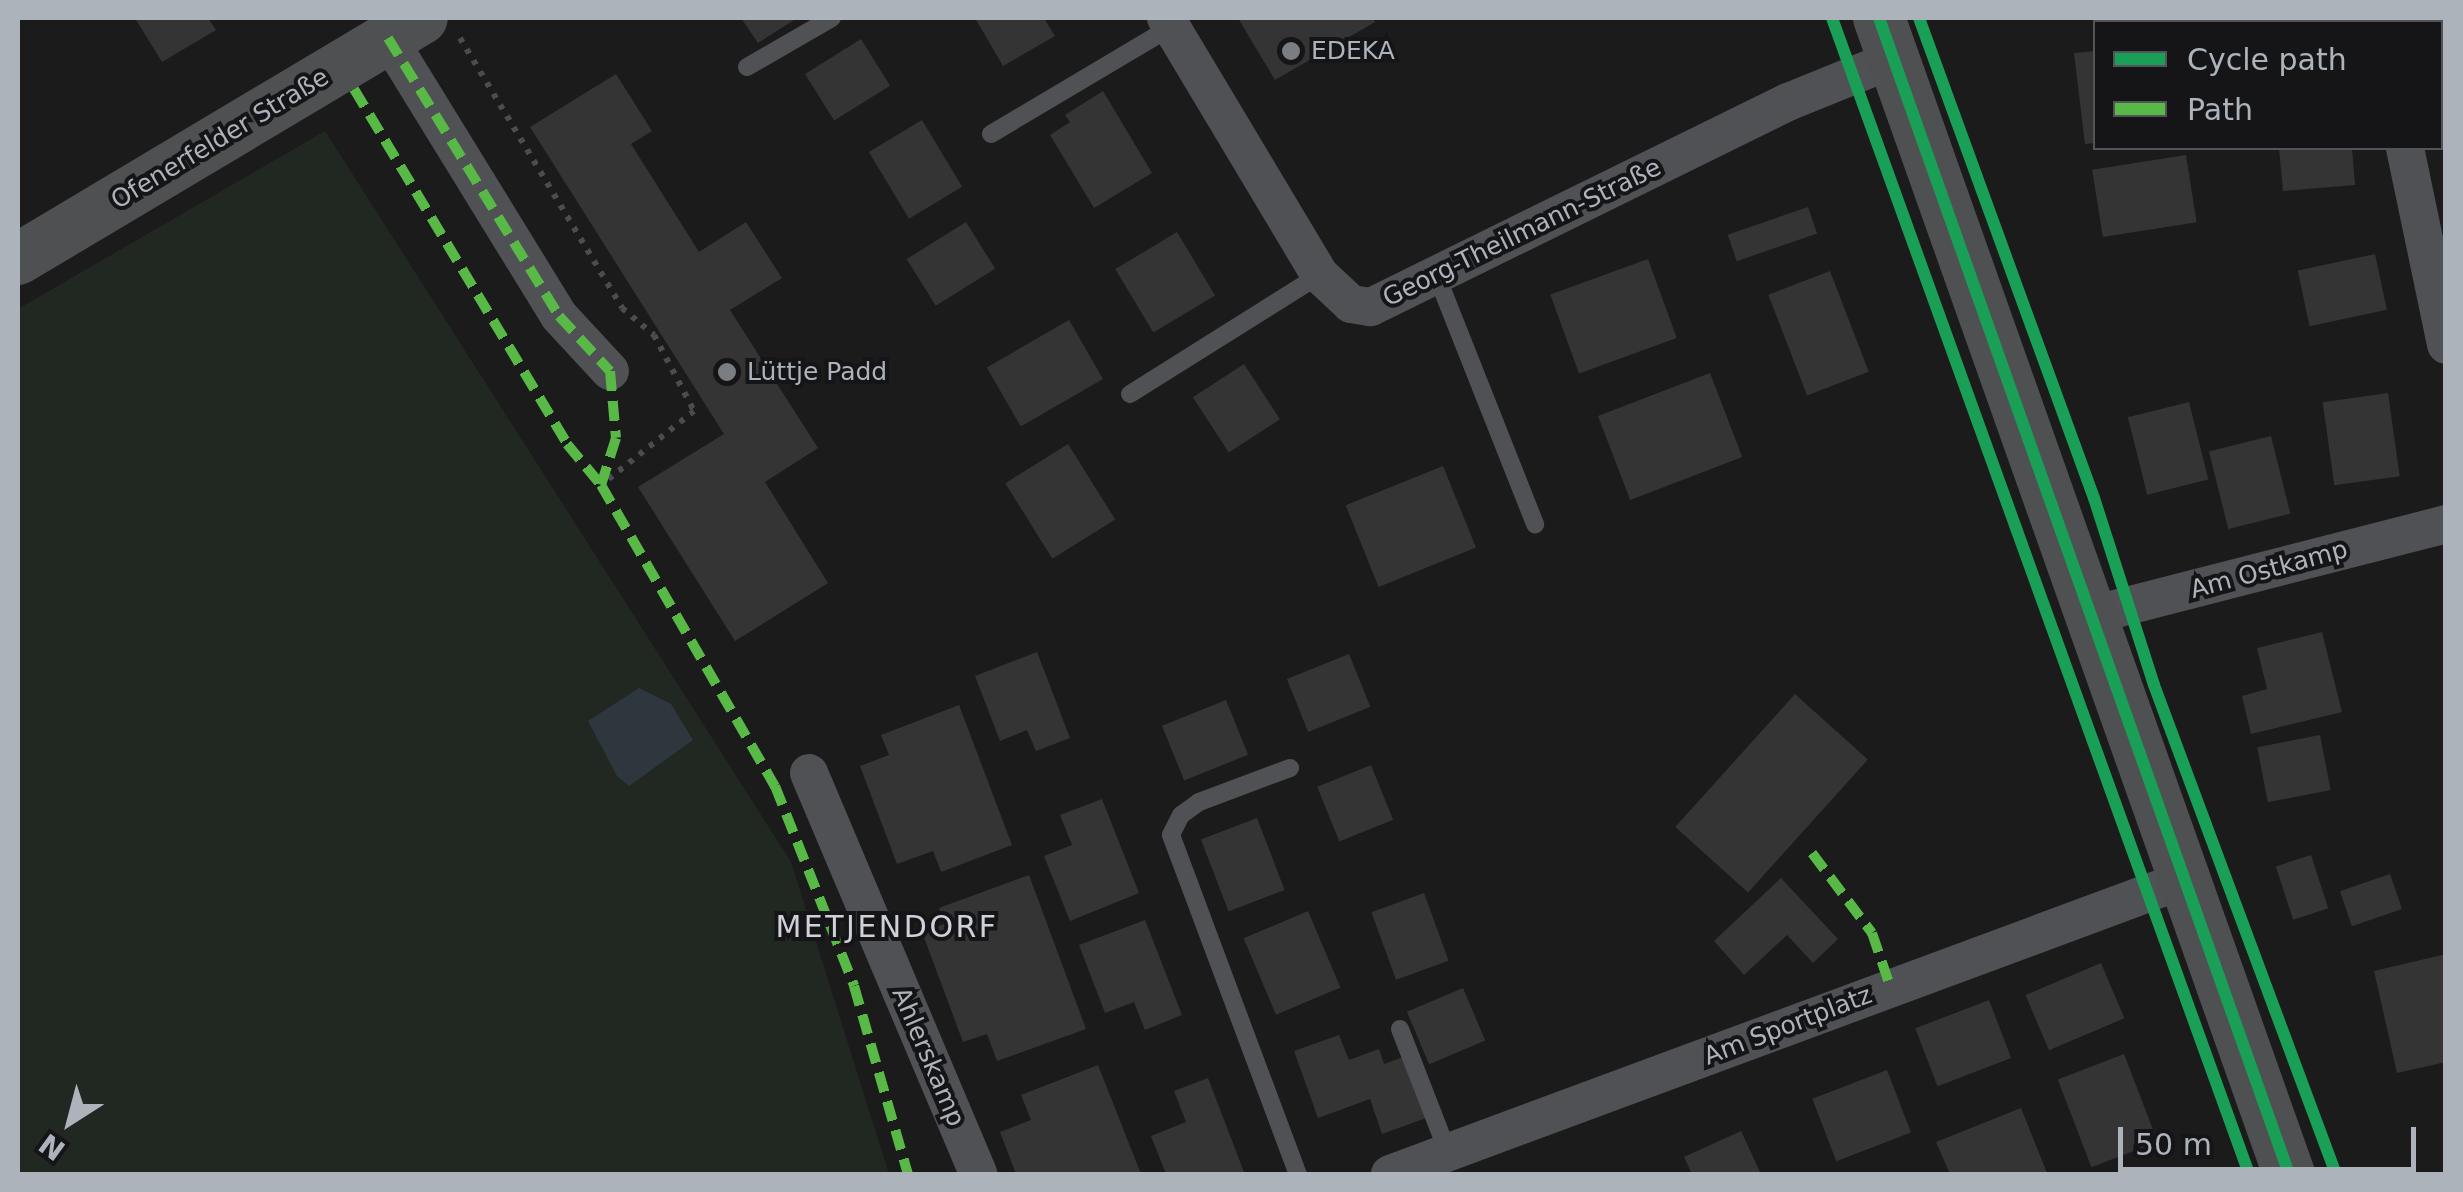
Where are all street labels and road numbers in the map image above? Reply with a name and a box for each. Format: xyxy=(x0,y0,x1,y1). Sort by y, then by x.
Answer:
street label: Ofenerfelder Straße xyxy=(106,62,334,216)
street label: Georg-Theilmann-Straße xyxy=(1378,153,1666,313)
street label: Am Ostkamp xyxy=(2187,535,2351,605)
street label: Am Sportplatz xyxy=(1700,980,1876,1072)
street label: Ahlerskamp xyxy=(885,983,971,1131)

